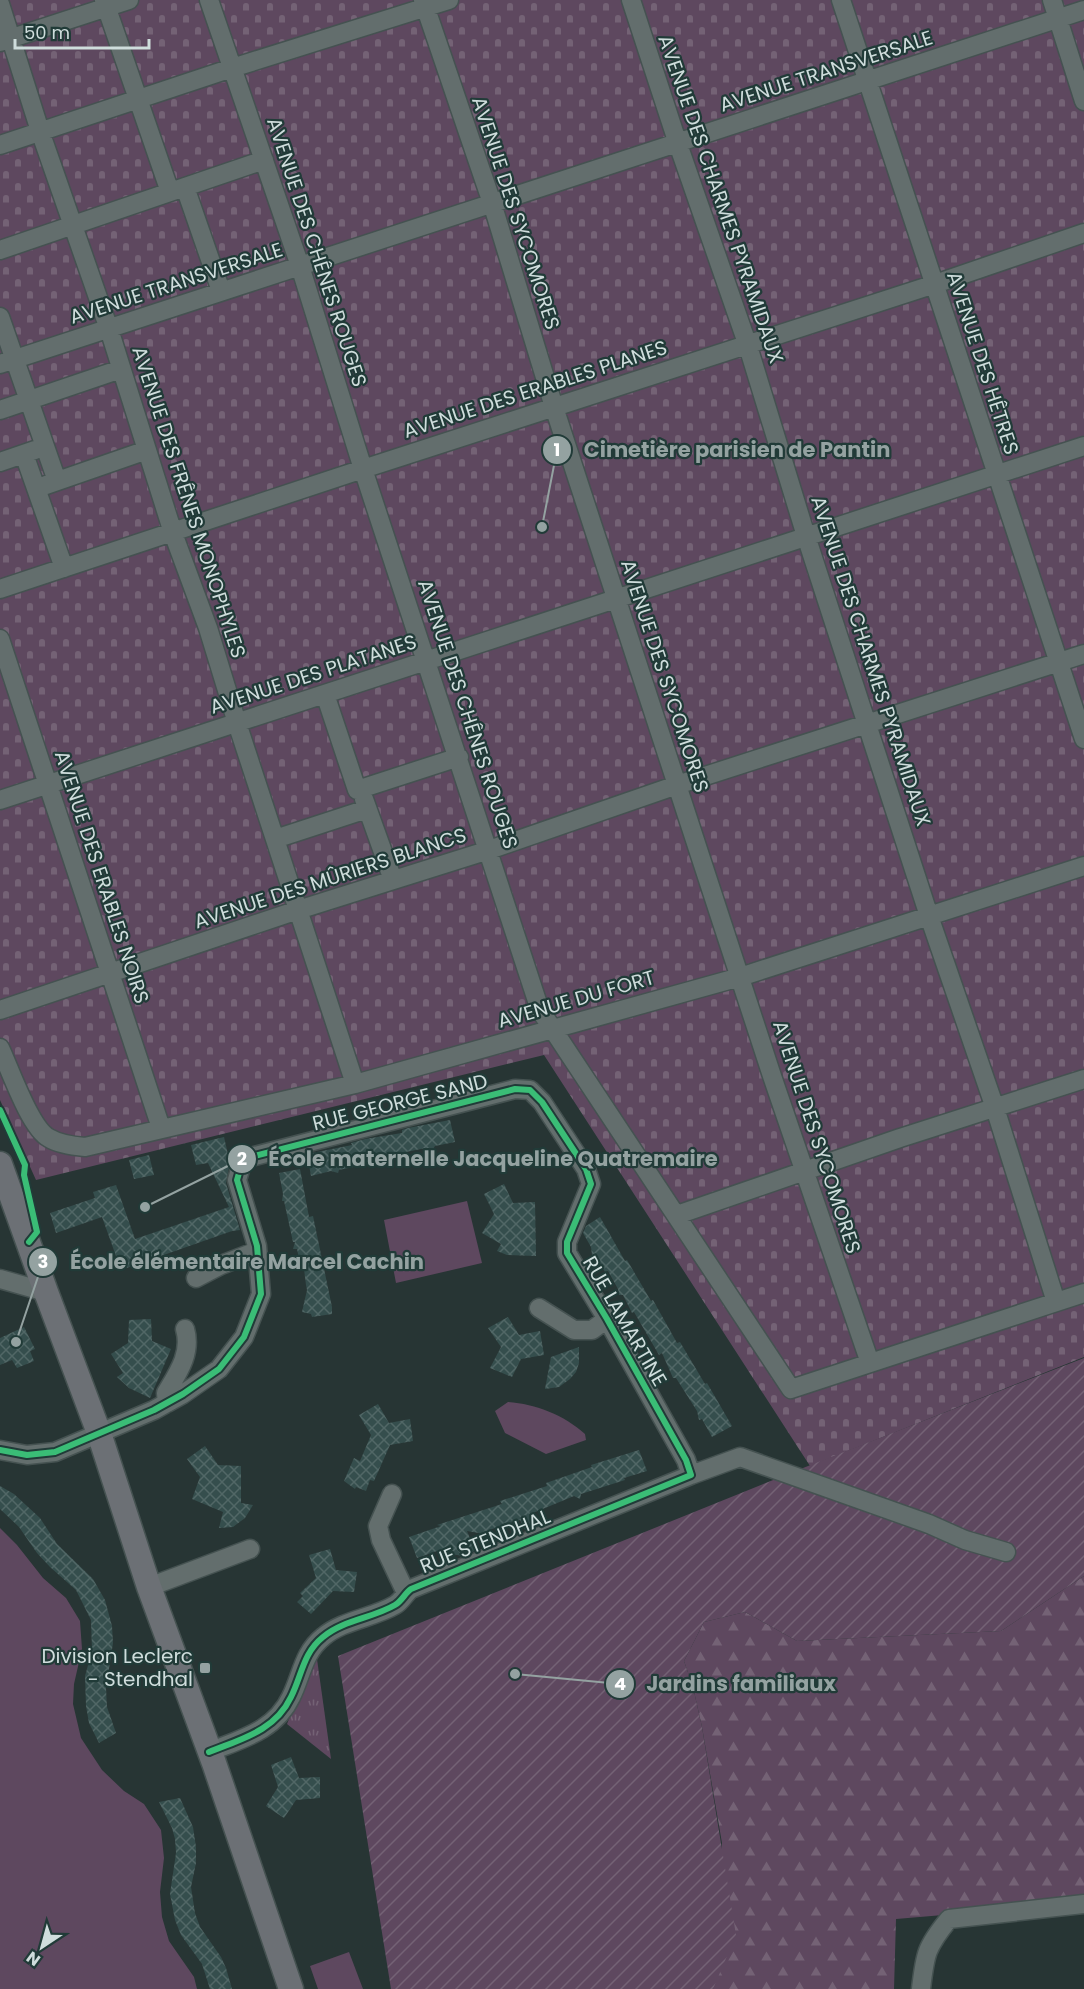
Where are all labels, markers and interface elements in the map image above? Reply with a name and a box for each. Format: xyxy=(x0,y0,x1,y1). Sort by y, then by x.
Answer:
scale bar xyxy=(15,12,148,50)
text: 50 m xyxy=(24,20,70,45)
street label: AVENUE TRANSVERSALE xyxy=(716,23,936,119)
street label: AVENUE DES CHARMES PYRAMIDAUX xyxy=(651,31,791,367)
street label: AVENUE DES SYCOMORES xyxy=(465,93,567,333)
street label: AVENUE DES CHÊNES ROUGES xyxy=(260,114,374,390)
street label: AVENUE TRANSVERSALE xyxy=(66,235,286,331)
street label: AVENUE DES HÊTRES xyxy=(940,268,1026,458)
street label: AVENUE DES ERABLES PLANES xyxy=(400,333,670,445)
street label: AVENUE DES FRÊNES MONOPHYLES xyxy=(125,343,253,661)
callout: Cimetière parisien de Pantin xyxy=(542,430,903,469)
text: Cimetière parisien de Pantin xyxy=(584,435,890,464)
text: 1 xyxy=(554,437,560,462)
street label: AVENUE DES CHARMES PYRAMIDAUX xyxy=(804,492,938,830)
street label: AVENUE DES SYCOMORES xyxy=(614,556,716,796)
street label: AVENUE DES CHÊNES ROUGES xyxy=(411,576,525,852)
street label: AVENUE DES PLATANES xyxy=(206,627,420,721)
street label: AVENUE DES ERABLES NOIRS xyxy=(48,747,156,1007)
street label: AVENUE DES MÛRIERS BLANCS xyxy=(190,821,470,935)
street label: AVENUE DU FORT xyxy=(494,963,658,1035)
street label: AVENUE DES SYCOMORES xyxy=(766,1017,868,1257)
street label: RUE GEORGE SAND xyxy=(310,1067,490,1137)
callout: École maternelle Jacqueline Quatremaire xyxy=(227,1139,730,1178)
text: École maternelle Jacqueline Quatremaire xyxy=(268,1144,718,1173)
text: 2 xyxy=(237,1146,247,1171)
callout: École élémentaire Marcel Cachin xyxy=(28,1243,436,1282)
text: École élémentaire Marcel Cachin xyxy=(70,1247,424,1276)
text: 3 xyxy=(38,1249,48,1274)
street label: RUE LAMARTINE xyxy=(576,1251,674,1391)
street label: RUE STENDHAL xyxy=(416,1502,555,1580)
place label: Division Leclerc - Stendhal xyxy=(41,1642,193,1693)
marker: Division Leclerc - Stendhal xyxy=(198,1661,212,1675)
callout: Jardins familiaux xyxy=(605,1664,848,1703)
text: Jardins familiaux xyxy=(646,1669,836,1698)
text: 4 xyxy=(614,1671,626,1696)
north arrow xyxy=(12,1917,72,1977)
text: N xyxy=(22,1946,45,1972)

